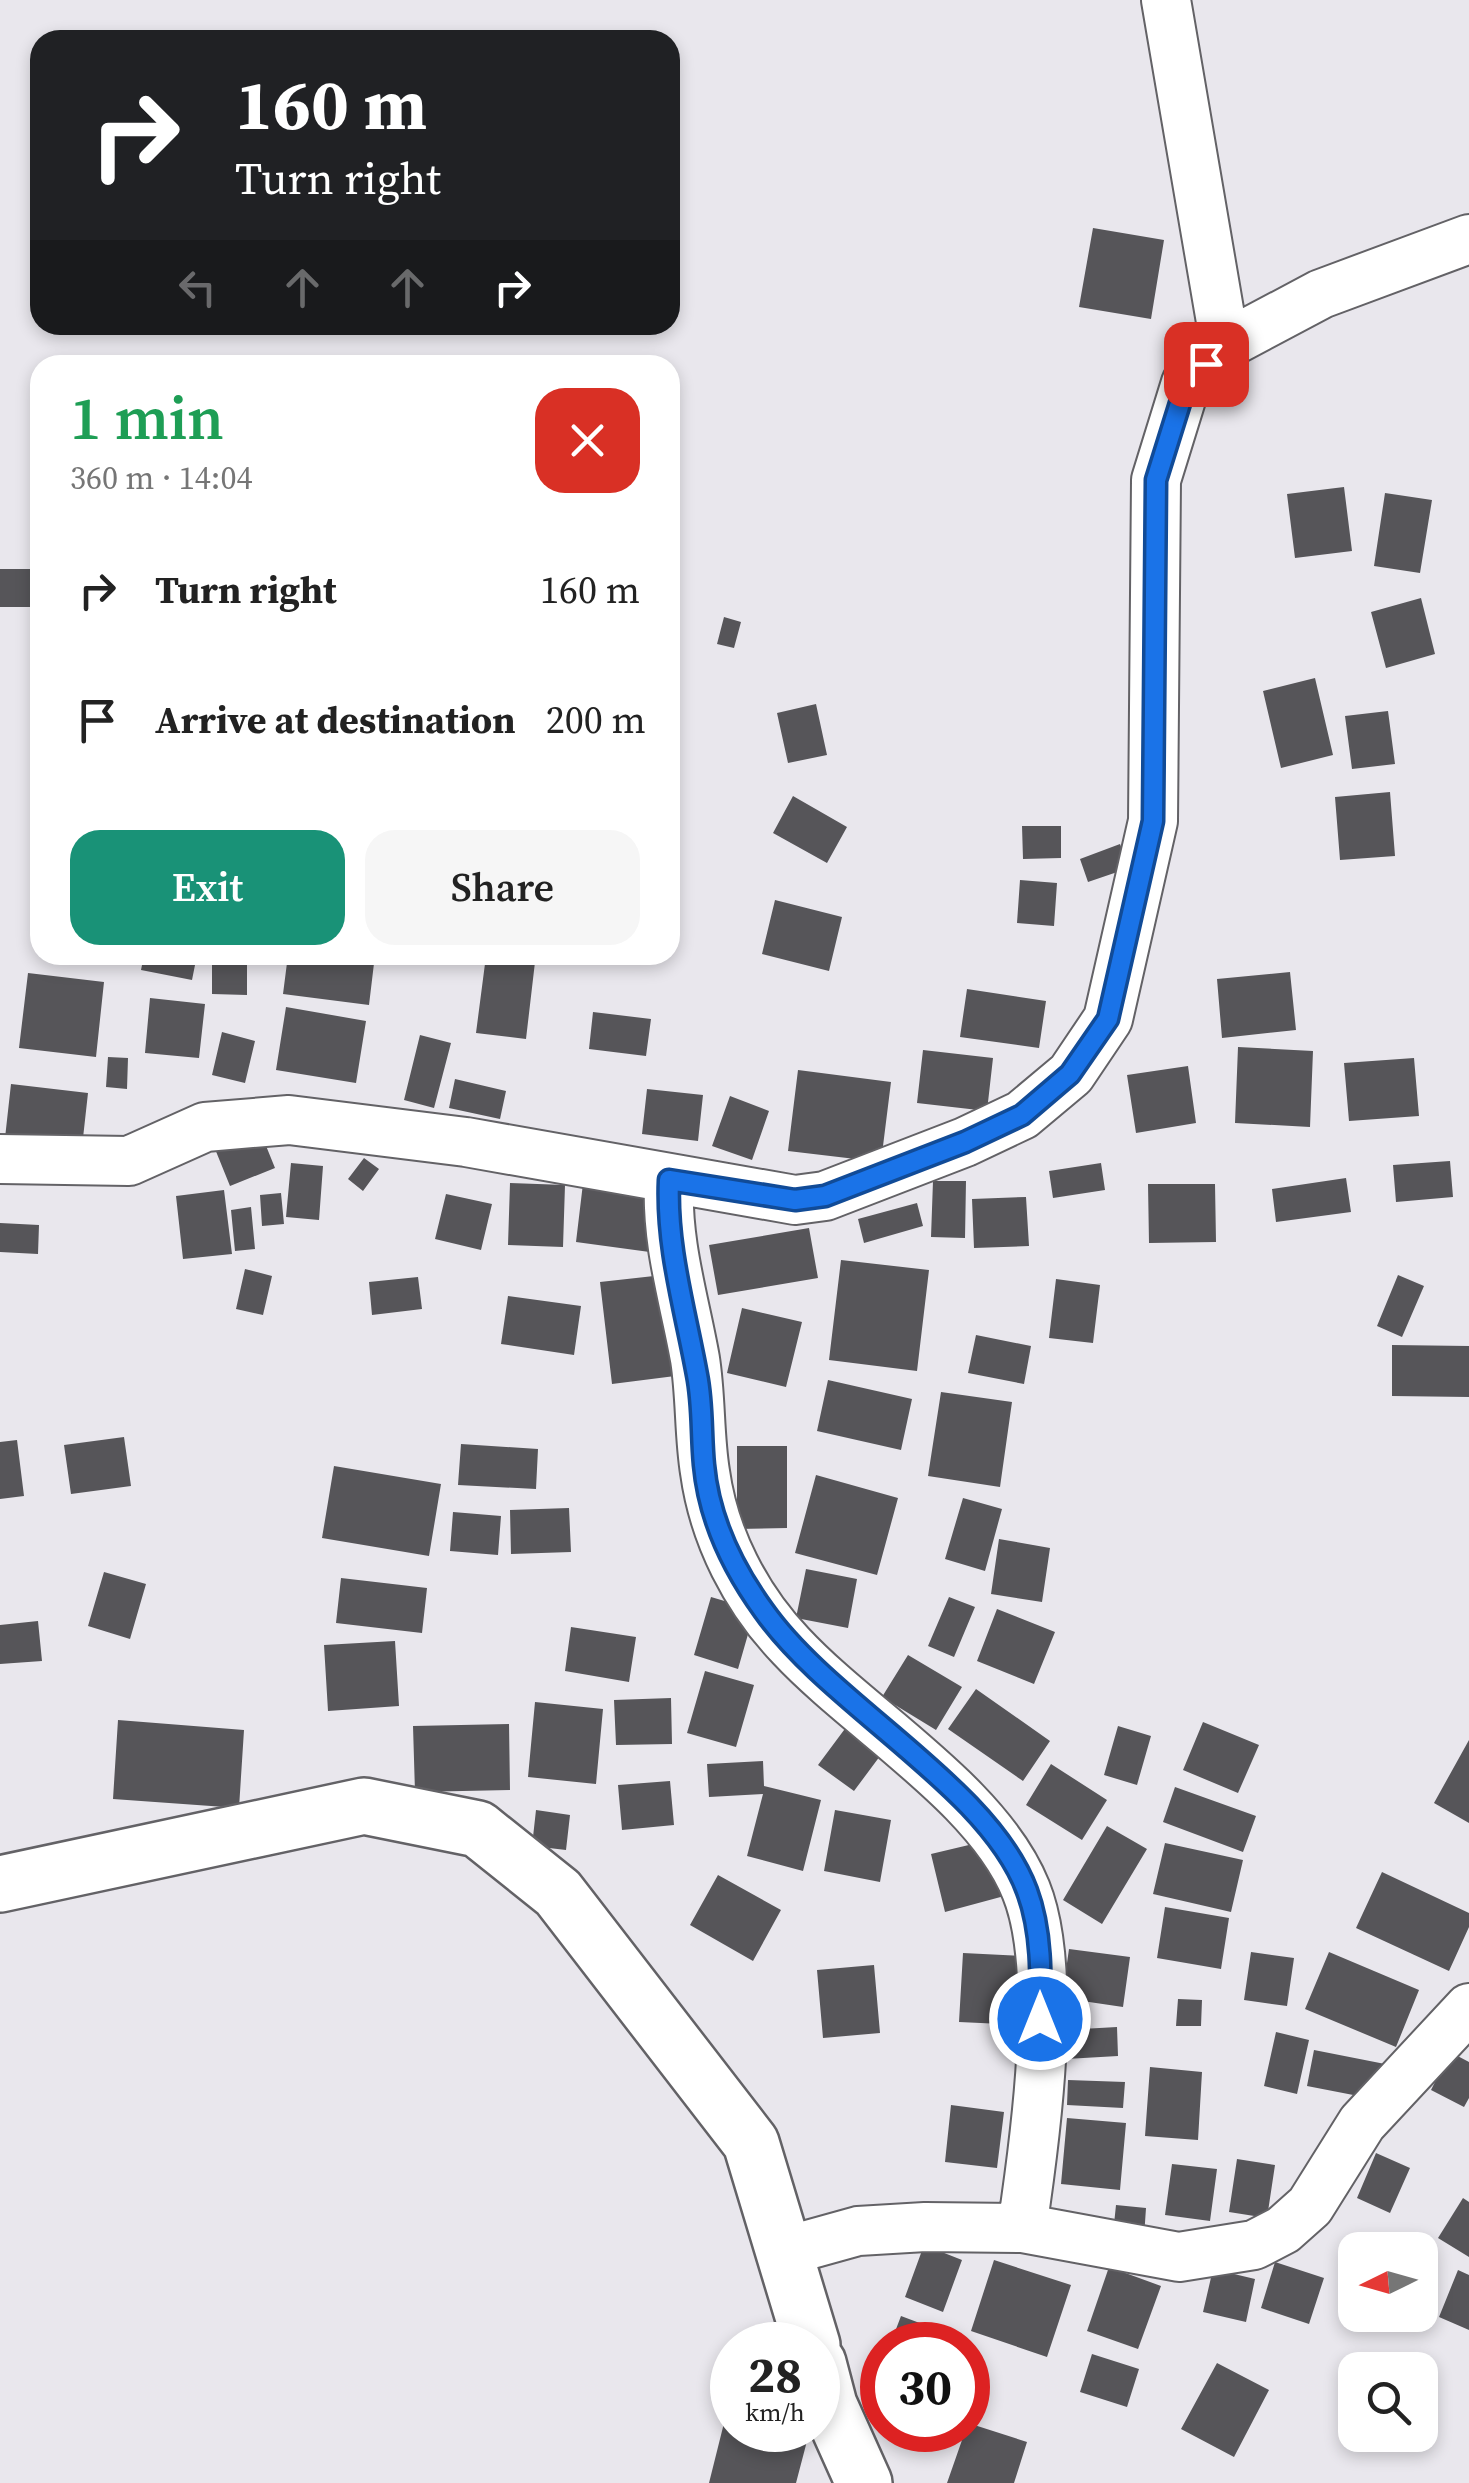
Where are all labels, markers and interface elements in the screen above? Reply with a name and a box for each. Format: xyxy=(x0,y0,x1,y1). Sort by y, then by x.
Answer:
text: 160 m xyxy=(235,56,427,152)
icon: right xyxy=(70,70,200,200)
text: Turn right xyxy=(235,147,441,209)
icon: left xyxy=(170,260,225,315)
icon: ahead xyxy=(275,260,330,315)
icon: ahead xyxy=(380,260,435,315)
icon: right xyxy=(485,260,540,315)
pin xyxy=(1164,322,1249,407)
icon: arrive xyxy=(1179,337,1234,392)
text: 1 min xyxy=(70,377,224,459)
button: close xyxy=(535,388,640,493)
text: 360 m · 14:04 xyxy=(70,456,252,500)
icon: right xyxy=(70,563,125,618)
text: Turn right xyxy=(155,564,337,616)
text: 160 m xyxy=(540,564,640,616)
icon: arrive xyxy=(70,693,125,748)
text: Arrive at destination xyxy=(155,694,516,746)
text: 200 m xyxy=(546,694,646,746)
button: Exit xyxy=(70,830,345,945)
button: Share xyxy=(365,830,640,945)
position arrow xyxy=(988,1967,1092,2071)
north arrow xyxy=(1338,2232,1438,2332)
map controls xyxy=(1338,2232,1438,2452)
speed limit sign: 30 xyxy=(860,2322,990,2452)
text: 28 xyxy=(748,2340,802,2409)
button: search xyxy=(1338,2352,1438,2452)
text: km/h xyxy=(745,2395,805,2429)

